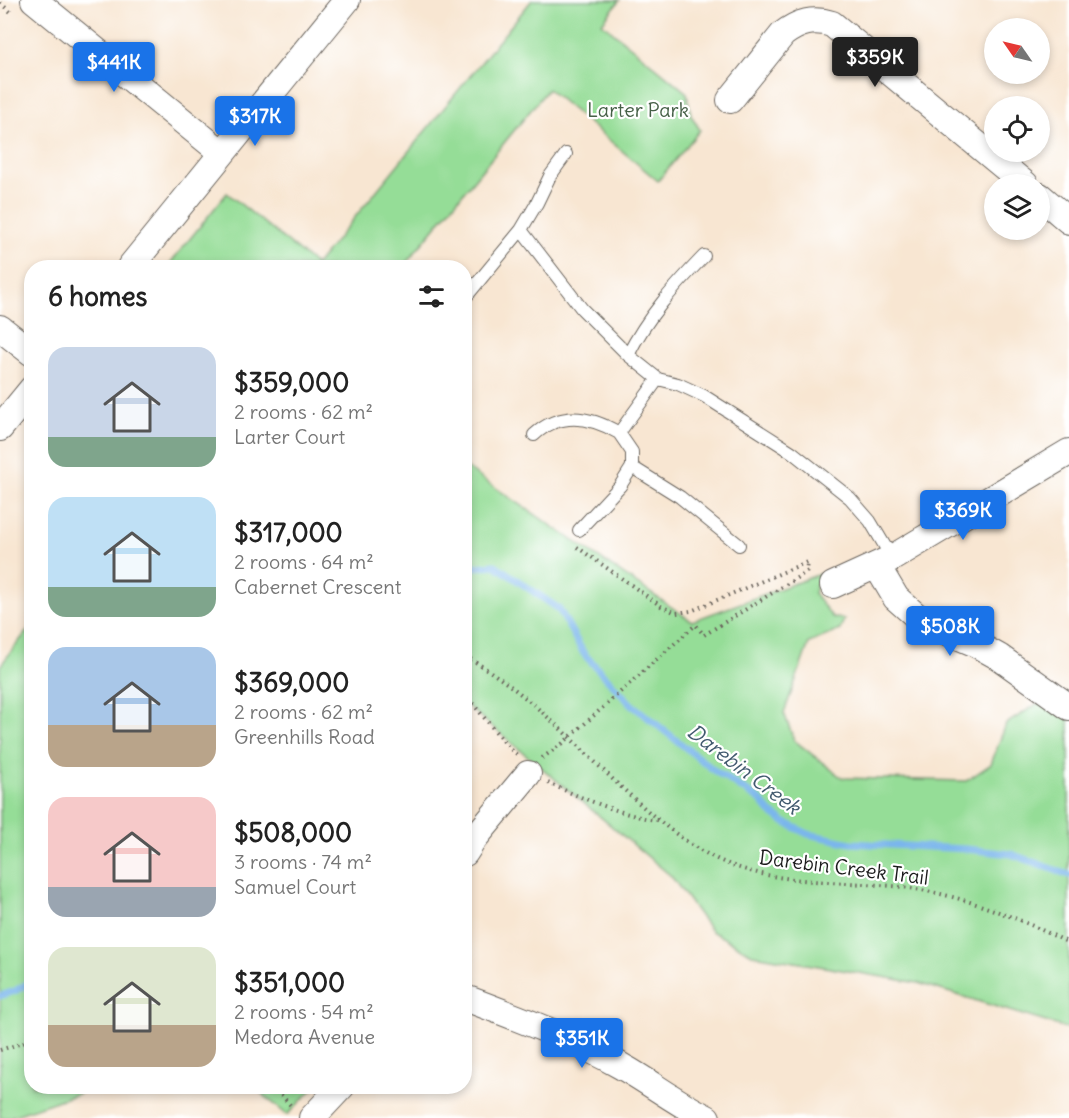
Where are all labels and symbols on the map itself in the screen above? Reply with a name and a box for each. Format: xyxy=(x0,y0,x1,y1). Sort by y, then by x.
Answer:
north arrow xyxy=(984,18,1050,84)
pin: $359K xyxy=(833,37,917,88)
pin: $441K xyxy=(72,42,156,93)
pin: $317K xyxy=(213,96,297,147)
park label: Larter Park xyxy=(587,97,689,122)
pin: $369K xyxy=(921,490,1005,541)
pin: $508K xyxy=(908,606,992,657)
water label: Darebin Creek xyxy=(682,718,807,821)
street label: Darebin Creek Trail xyxy=(758,844,930,890)
pin: $351K xyxy=(540,1018,624,1069)

